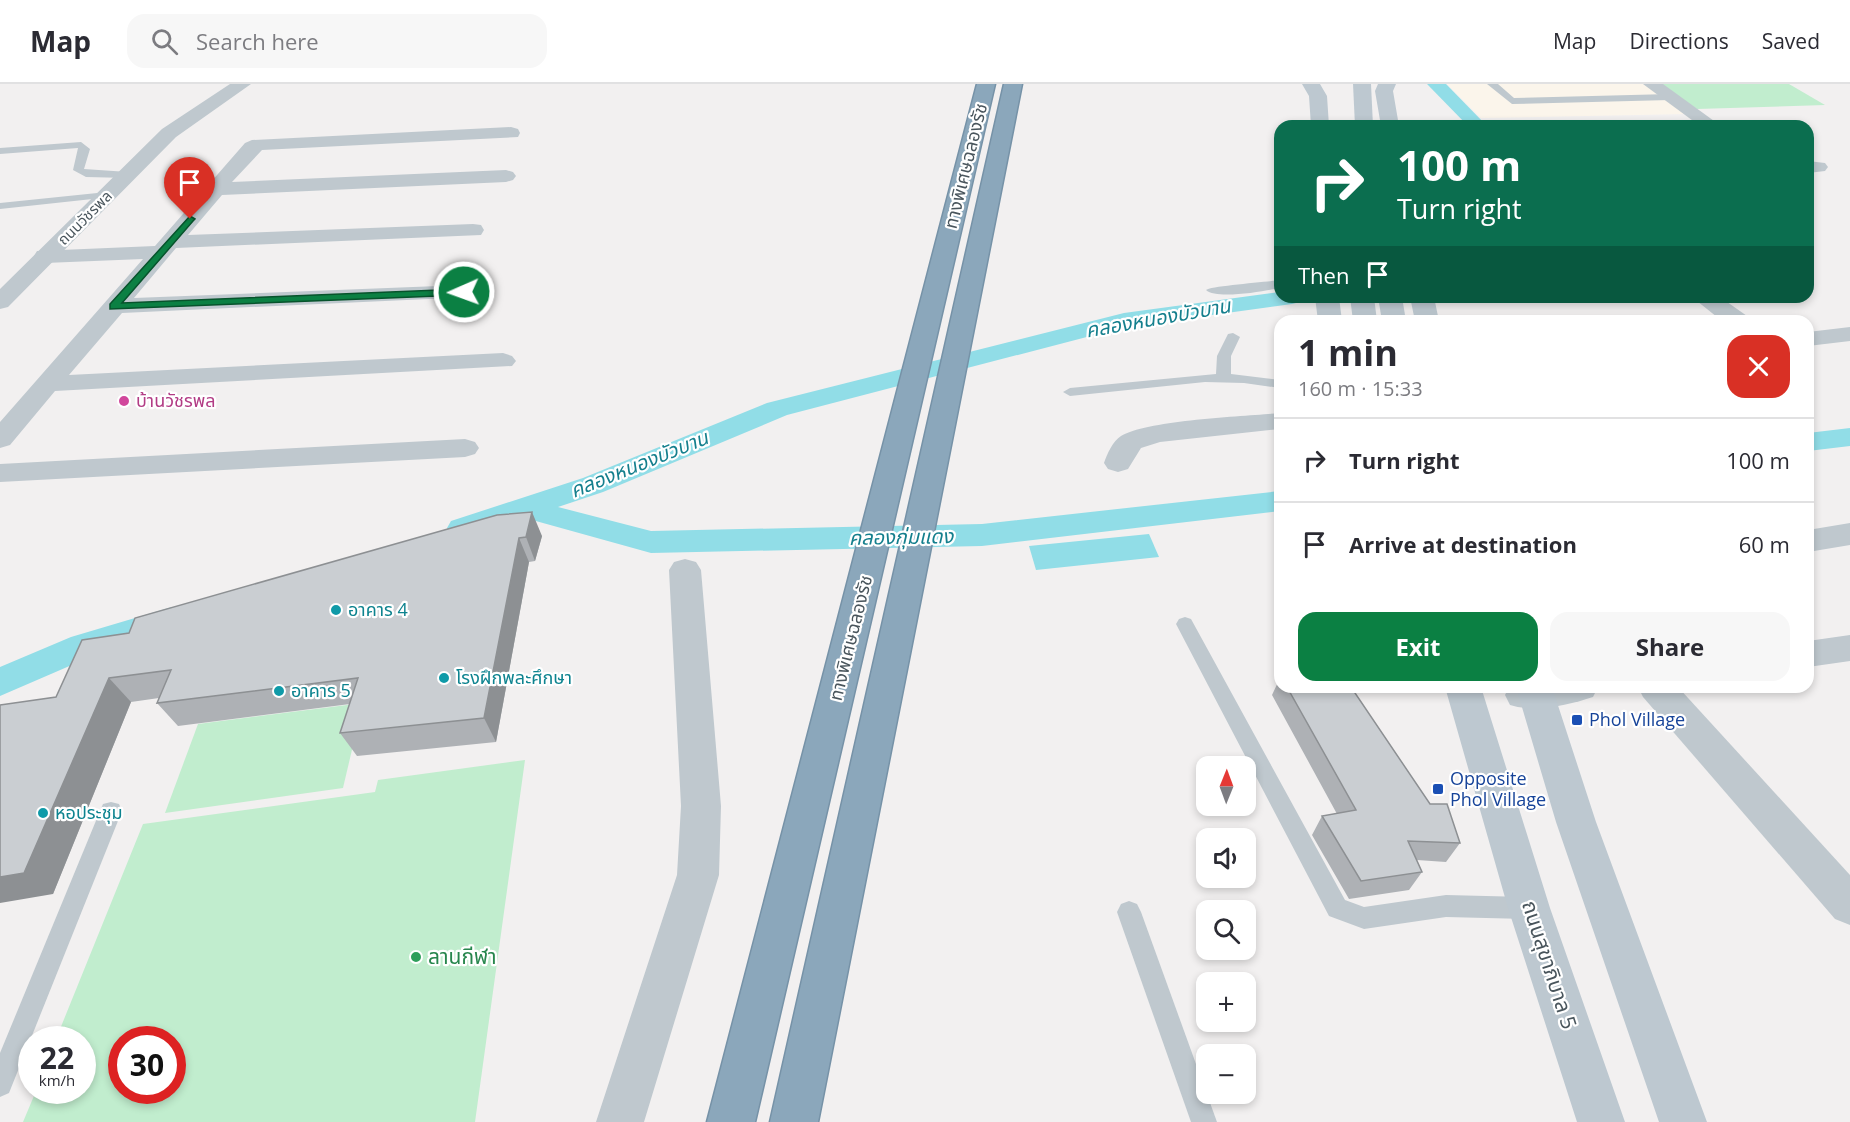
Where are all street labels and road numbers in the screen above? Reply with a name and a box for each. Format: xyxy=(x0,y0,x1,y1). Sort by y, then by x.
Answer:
street label: ทางพิเศษฉลองรัช xyxy=(938,101,992,231)
street label: ถนนวัชรพล xyxy=(53,186,116,249)
street label: ทางพิเศษฉลองรัช xyxy=(823,573,877,703)
street label: ถนนสุขาภิบาล 5 xyxy=(1516,897,1584,1033)

